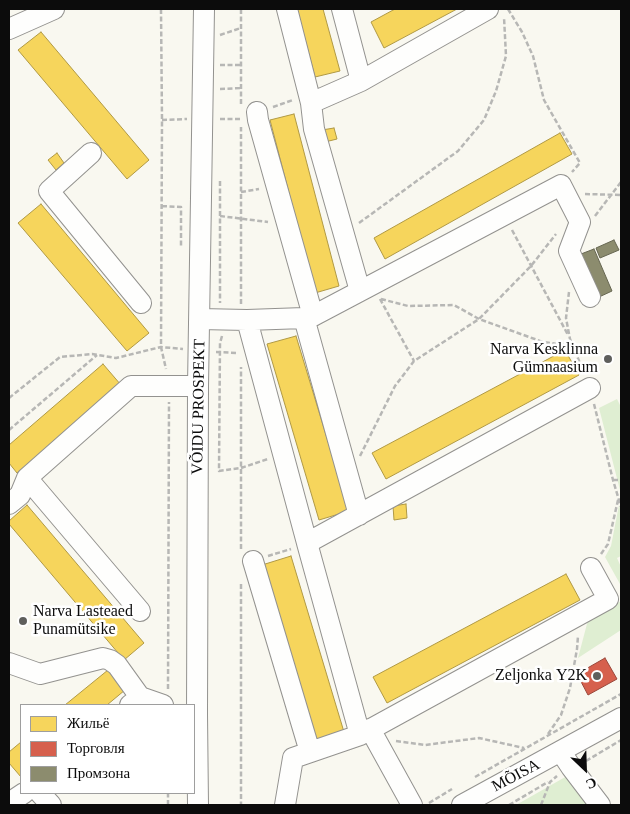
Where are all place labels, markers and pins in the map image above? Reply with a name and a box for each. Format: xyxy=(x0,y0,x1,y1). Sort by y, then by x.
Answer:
place label: Narva Kesklinna Gümnaasium xyxy=(490,340,598,378)
marker: Narva Kesklinna Gümnaasium xyxy=(602,353,614,365)
place label: Narva Lasteaed Punamütsike xyxy=(33,602,133,640)
marker: Narva Lasteaed Punamütsike xyxy=(17,615,29,627)
place label: Zeljonka Y2K xyxy=(495,666,587,686)
marker: Zeljonka Y2K xyxy=(591,670,603,682)

